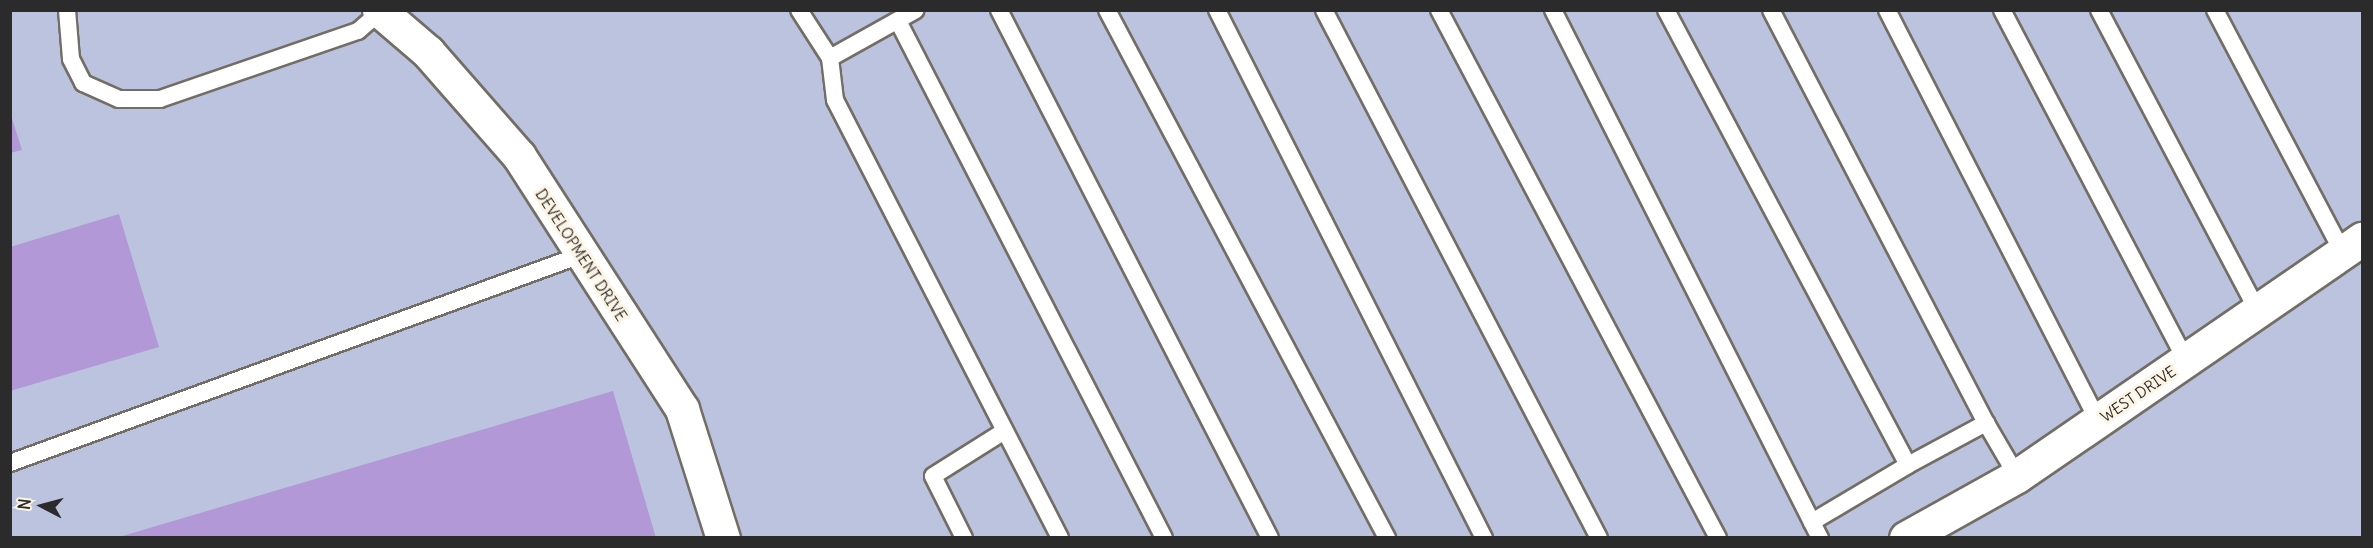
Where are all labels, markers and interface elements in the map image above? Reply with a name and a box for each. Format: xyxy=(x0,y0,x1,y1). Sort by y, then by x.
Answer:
street label: DEVELOPMENT DRIVE xyxy=(532,186,630,324)
street label: WEST DRIVE xyxy=(2097,362,2179,426)
north arrow xyxy=(12,476,72,536)
text: N xyxy=(14,498,35,511)

